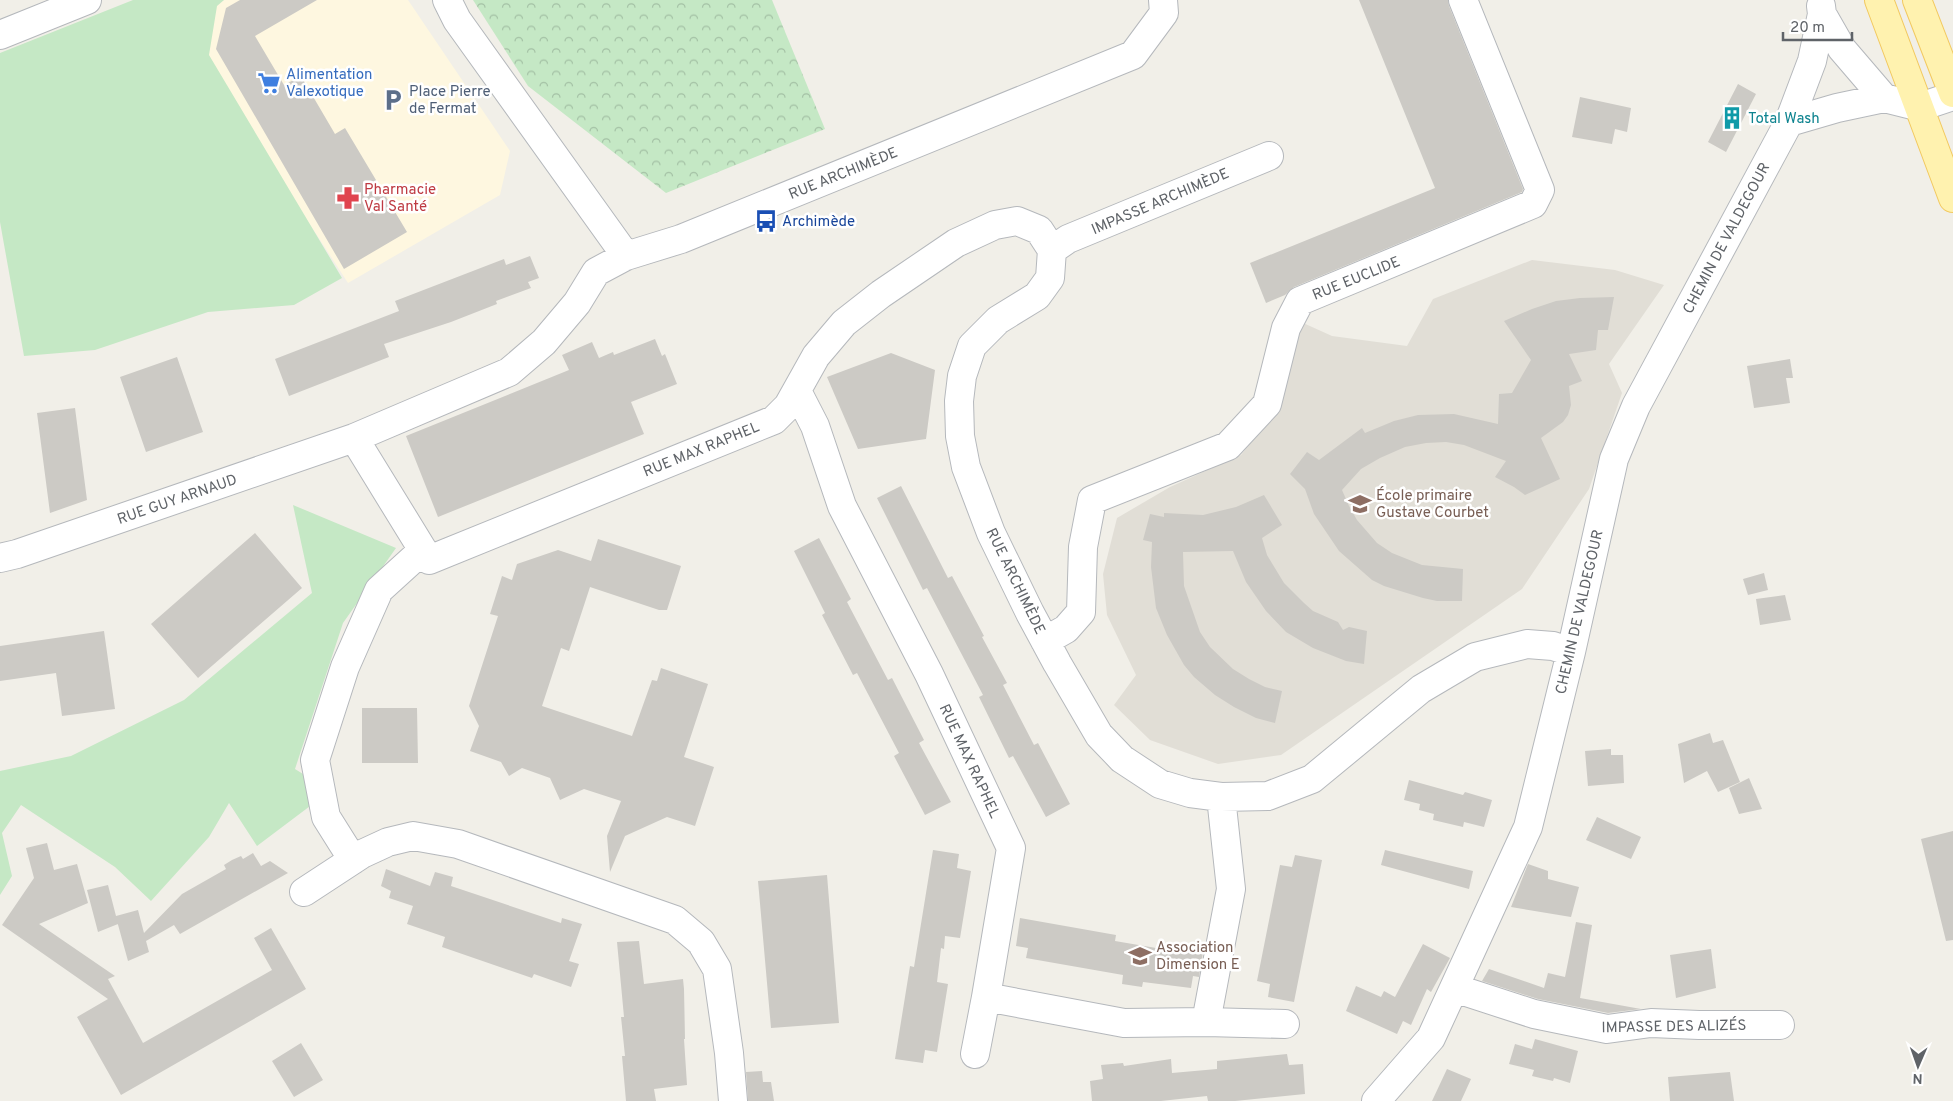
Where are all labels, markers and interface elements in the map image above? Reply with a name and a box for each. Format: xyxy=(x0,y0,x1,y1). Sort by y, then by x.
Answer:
scale bar xyxy=(1783,10,1852,42)
text: 20 m xyxy=(1790,19,1825,38)
place label: Alimentation Valexotique xyxy=(286,66,372,102)
supermarket icon: Alimentation Valexotique xyxy=(256,70,282,96)
place label: Place Pierre de Fermat xyxy=(409,83,490,119)
parking icon: Place Pierre de Fermat xyxy=(380,87,406,113)
building icon: Total Wash xyxy=(1719,105,1745,131)
place label: Total Wash xyxy=(1748,110,1820,129)
street label: RUE ARCHIMÈDE xyxy=(786,143,901,205)
street label: CHEMIN DE VALDEGOUR xyxy=(1679,160,1775,317)
street label: IMPASSE ARCHIMÈDE xyxy=(1088,164,1232,240)
place label: Pharmacie Val Santé xyxy=(364,181,436,217)
pharmacy icon: Pharmacie Val Santé xyxy=(335,185,361,211)
bus stop icon: Archimède xyxy=(753,208,779,234)
place label: Archimède xyxy=(782,213,855,232)
street label: RUE EUCLIDE xyxy=(1310,253,1403,306)
street label: RUE MAX RAPHEL xyxy=(641,418,762,482)
street label: RUE GUY ARNAUD xyxy=(115,471,240,530)
place label: École primaire Gustave Courbet xyxy=(1376,486,1489,523)
school or university icon: École primaire Gustave Courbet xyxy=(1347,491,1373,517)
street label: RUE ARCHIMÈDE xyxy=(981,525,1050,638)
street label: CHEMIN DE VALDEGOUR xyxy=(1552,528,1609,696)
street label: RUE MAX RAPHEL xyxy=(934,702,1003,822)
place label: Association Dimension E xyxy=(1156,939,1240,975)
school or university icon: Association Dimension E xyxy=(1127,943,1153,969)
street label: IMPASSE DES ALIZÉS xyxy=(1601,1016,1747,1038)
north arrow xyxy=(1893,1041,1943,1091)
text: N xyxy=(1912,1069,1923,1086)

